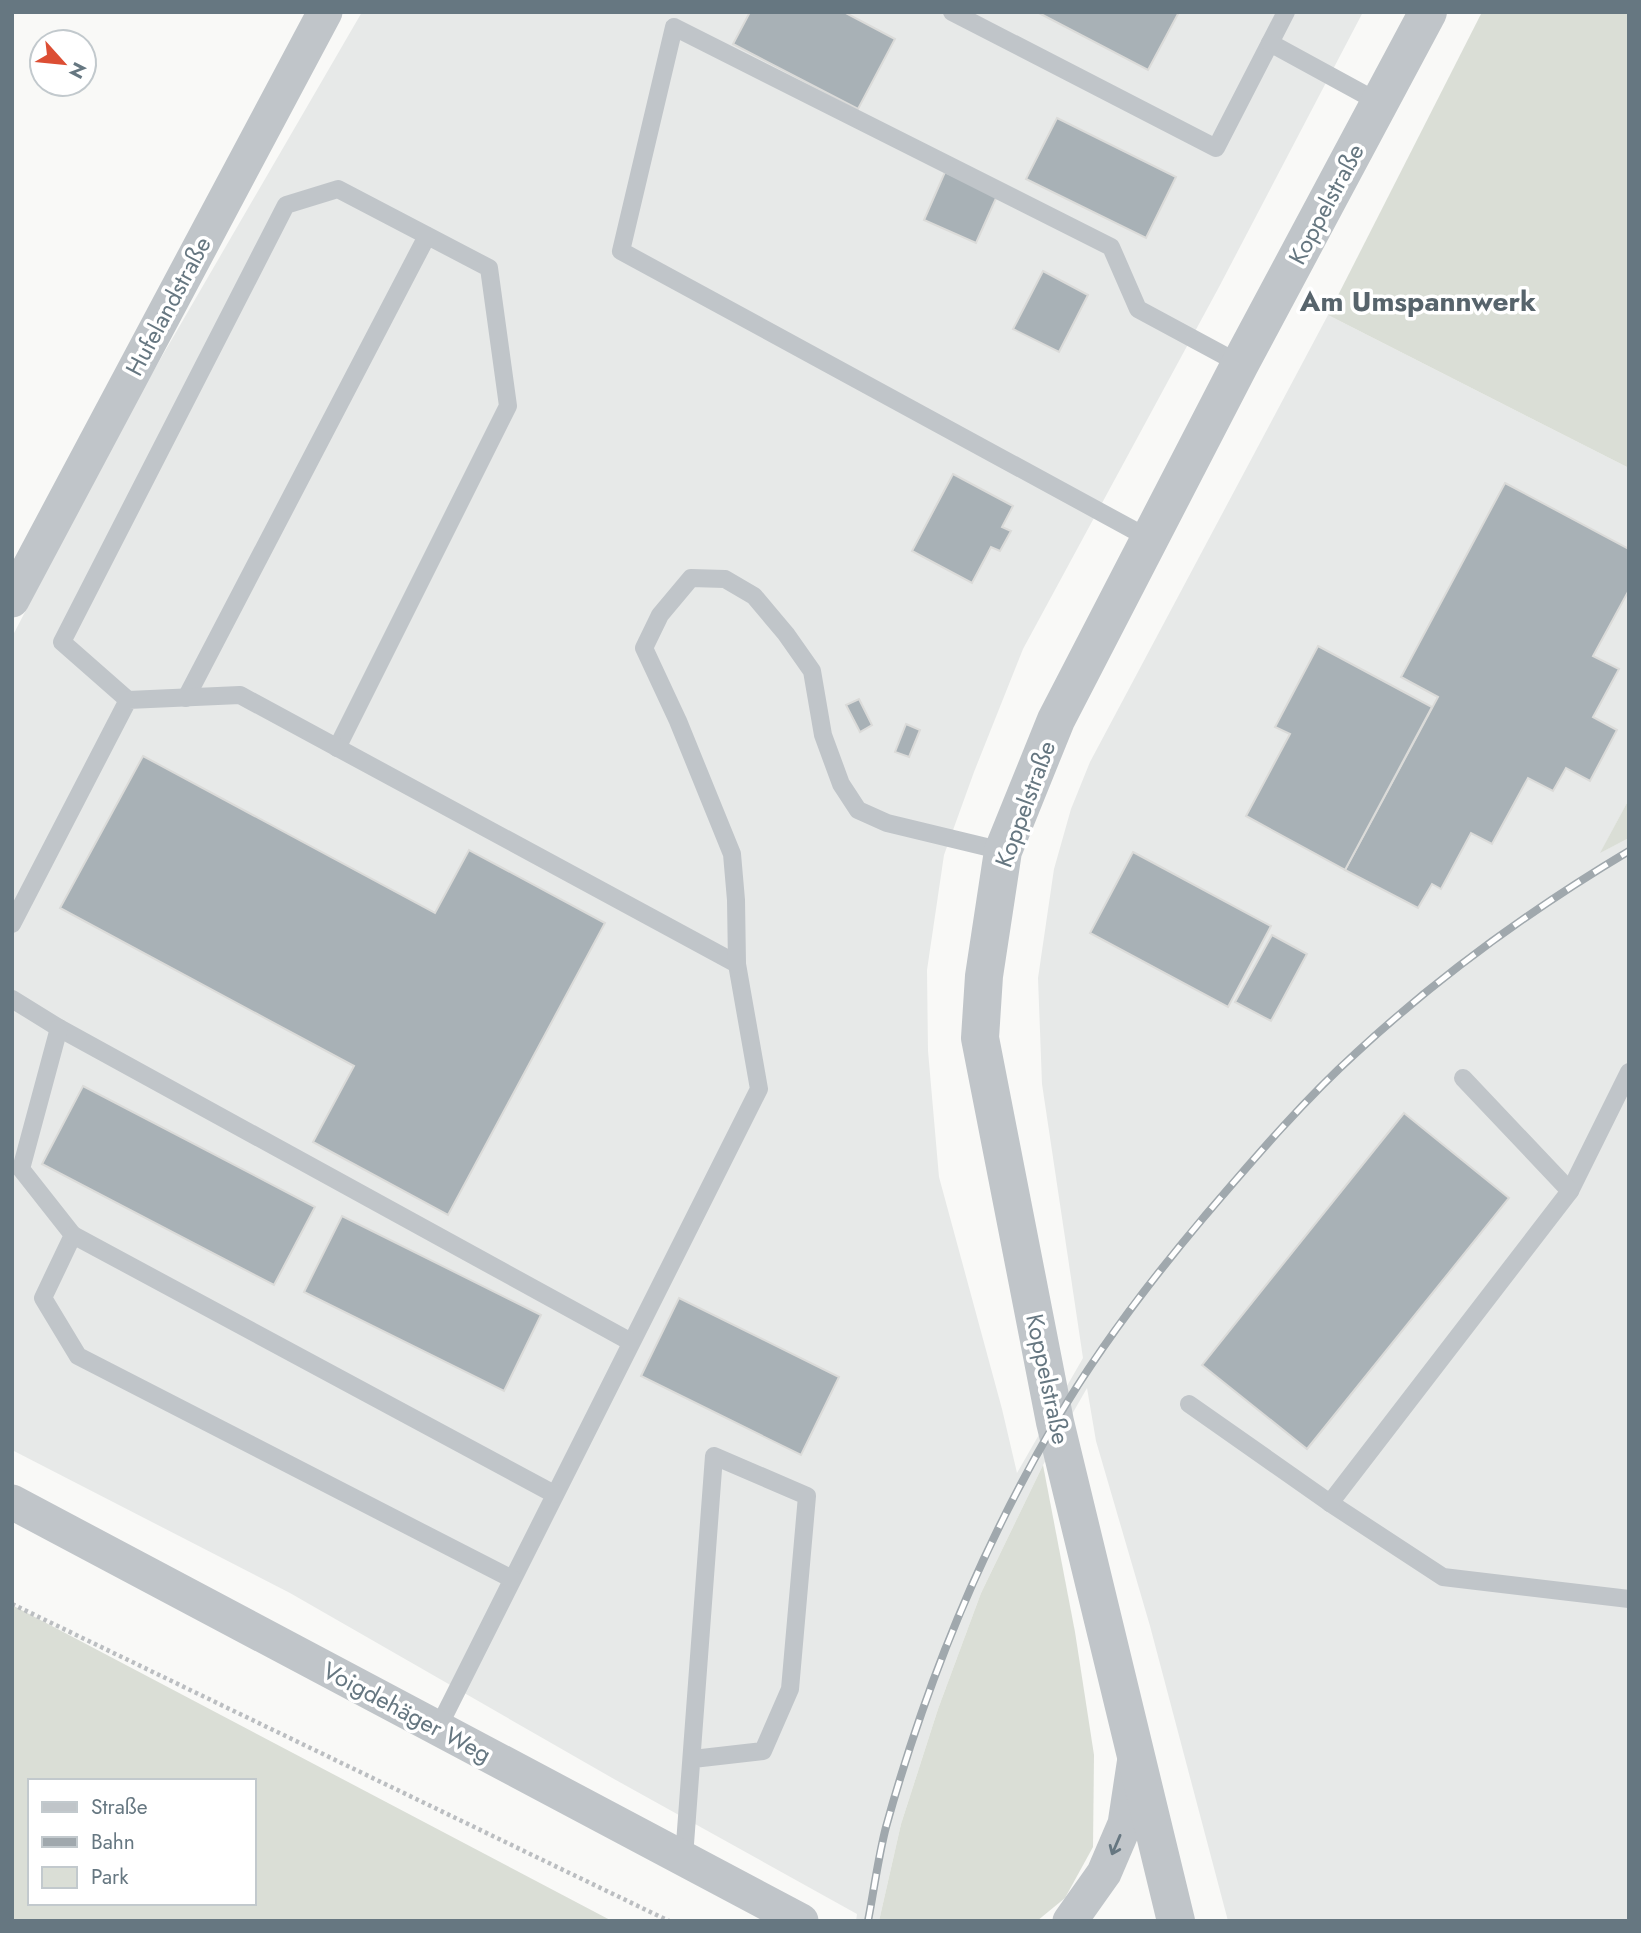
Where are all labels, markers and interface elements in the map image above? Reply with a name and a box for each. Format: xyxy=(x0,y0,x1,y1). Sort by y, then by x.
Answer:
north arrow xyxy=(28,28,98,98)
text: N xyxy=(62,58,93,83)
street label: Koppelstraße xyxy=(1279,137,1373,271)
street label: Hufelandstraße xyxy=(117,230,219,382)
district label: Am Umspannwerk xyxy=(1299,281,1536,322)
street label: Koppelstraße xyxy=(986,736,1064,872)
street label: Koppelstraße xyxy=(1017,1311,1079,1447)
street label: Voigdehäger Weg xyxy=(316,1653,498,1771)
legend xyxy=(28,1779,256,1905)
text: Straße xyxy=(91,1792,148,1822)
text: Bahn xyxy=(91,1827,135,1857)
one-way arrow xyxy=(1109,1834,1122,1855)
text: Park xyxy=(91,1862,129,1892)

